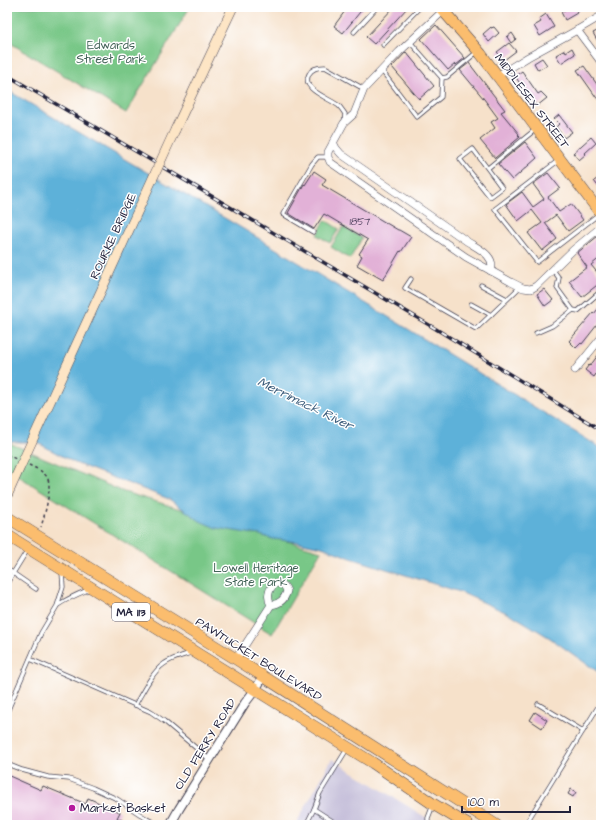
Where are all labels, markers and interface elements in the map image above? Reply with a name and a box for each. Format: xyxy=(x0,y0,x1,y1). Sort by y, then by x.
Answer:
park label: Edwards Street Park xyxy=(76,37,146,68)
street label: MIDDLESEX STREET xyxy=(490,50,573,153)
street label: ROURKE BRIDGE xyxy=(86,190,141,282)
house number: 1857 xyxy=(350,215,371,229)
water label: Merrimack River xyxy=(255,373,358,436)
park label: Lowell Heritage State Park xyxy=(213,560,299,591)
road number: MA 113 xyxy=(112,603,150,621)
street label: PAWTUCKET BOULEVARD xyxy=(192,613,325,705)
street label: OLD FERRY ROAD xyxy=(170,695,240,793)
scale bar xyxy=(462,788,570,814)
text: 100 m xyxy=(468,794,499,811)
place label: Market Basket xyxy=(80,800,166,817)
marker: Market Basket xyxy=(67,803,77,813)

